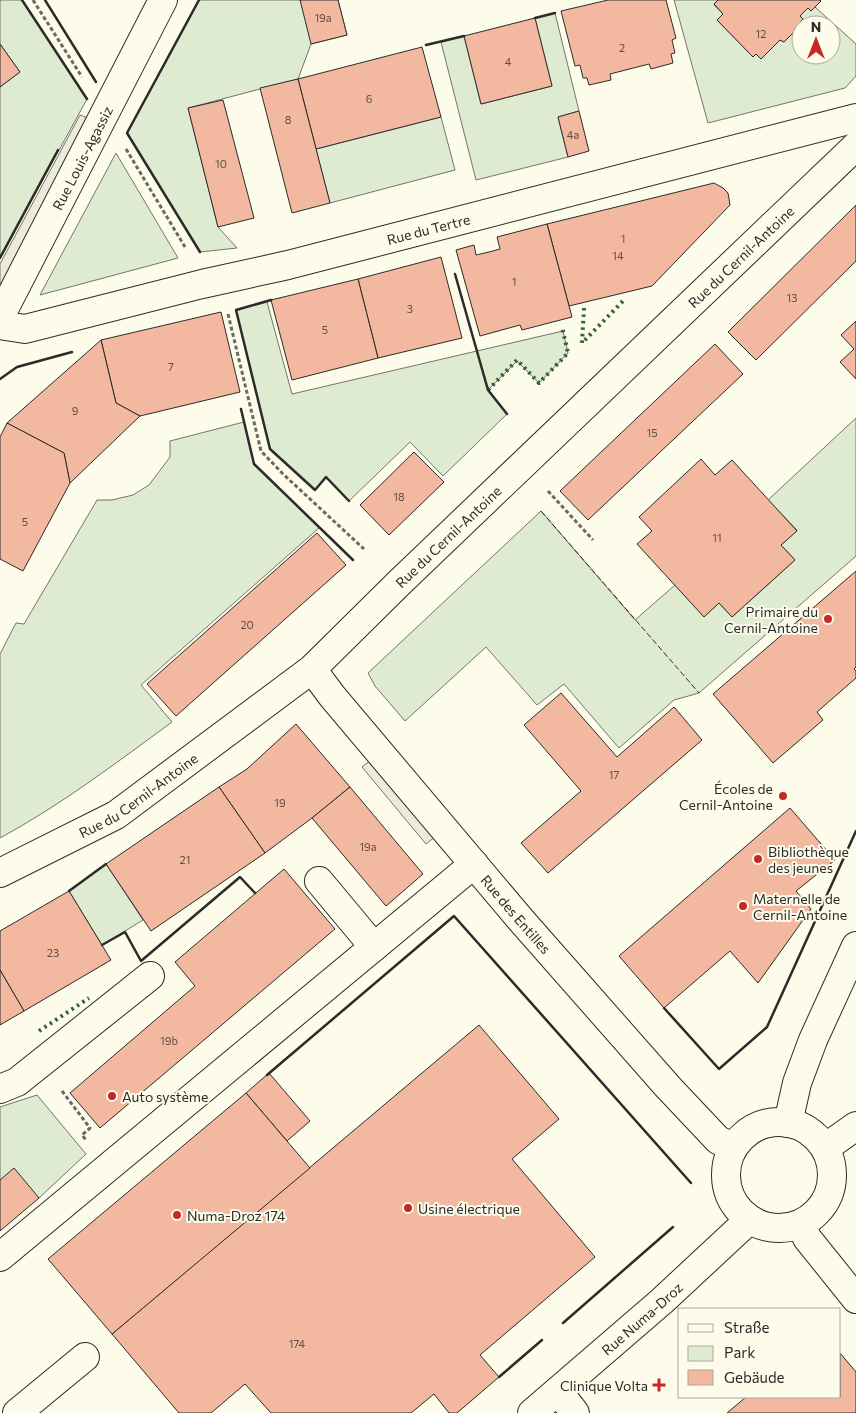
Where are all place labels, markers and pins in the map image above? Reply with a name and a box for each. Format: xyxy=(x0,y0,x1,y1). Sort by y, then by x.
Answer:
place label: Primaire du Cernil-Antoine xyxy=(724,603,818,636)
marker: Primaire du Cernil-Antoine xyxy=(822,613,834,625)
place label: Écoles de Cernil-Antoine xyxy=(679,780,773,813)
marker: Écoles de Cernil-Antoine xyxy=(777,790,789,802)
place label: Bibliothèque des jeunes xyxy=(768,843,849,876)
marker: Bibliothèque des jeunes xyxy=(752,853,764,865)
place label: Maternelle de Cernil-Antoine xyxy=(753,890,847,923)
marker: Maternelle de Cernil-Antoine xyxy=(737,900,749,912)
place label: Auto système xyxy=(122,1088,208,1105)
marker: Auto système xyxy=(106,1090,118,1102)
place label: Usine électrique xyxy=(418,1200,520,1217)
marker: Usine électrique xyxy=(402,1202,414,1214)
place label: Numa-Droz 174 xyxy=(187,1207,286,1224)
marker: Numa-Droz 174 xyxy=(171,1209,183,1221)
place label: Clinique Volta xyxy=(560,1377,648,1394)
marker: Clinique Volta xyxy=(652,1378,666,1392)

